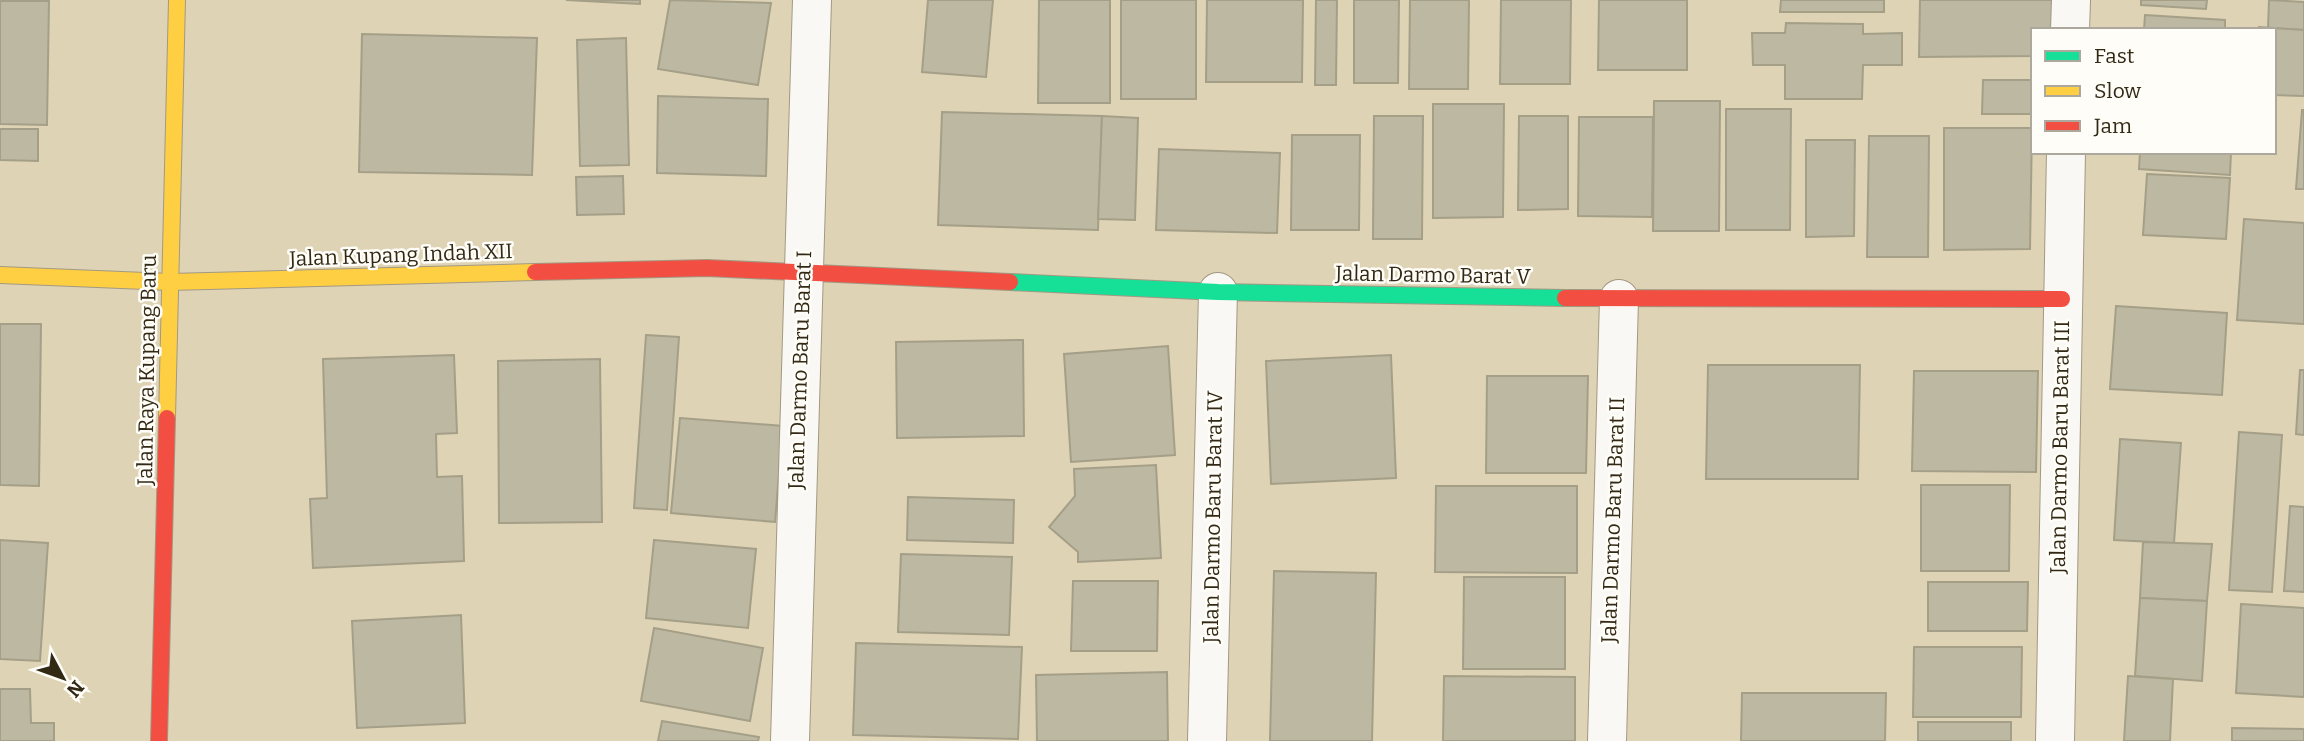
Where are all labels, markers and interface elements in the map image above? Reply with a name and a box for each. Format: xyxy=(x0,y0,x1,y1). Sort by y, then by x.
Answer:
legend xyxy=(2031,28,2276,154)
text: Fast xyxy=(2094,43,2135,69)
text: Slow xyxy=(2094,78,2141,104)
text: Jam xyxy=(2093,113,2132,139)
street label: Jalan Kupang Indah XII xyxy=(288,238,513,272)
street label: Jalan Darmo Baru Barat I xyxy=(783,250,817,491)
street label: Jalan Raya Kupang Baru xyxy=(132,254,162,487)
street label: Jalan Darmo Barat V xyxy=(1334,260,1531,290)
street label: Jalan Darmo Baru Barat III xyxy=(2045,320,2075,575)
street label: Jalan Darmo Baru Barat IV xyxy=(1198,390,1228,645)
street label: Jalan Darmo Baru Barat II xyxy=(1596,396,1630,645)
north arrow xyxy=(28,643,98,713)
text: N xyxy=(62,676,89,702)

